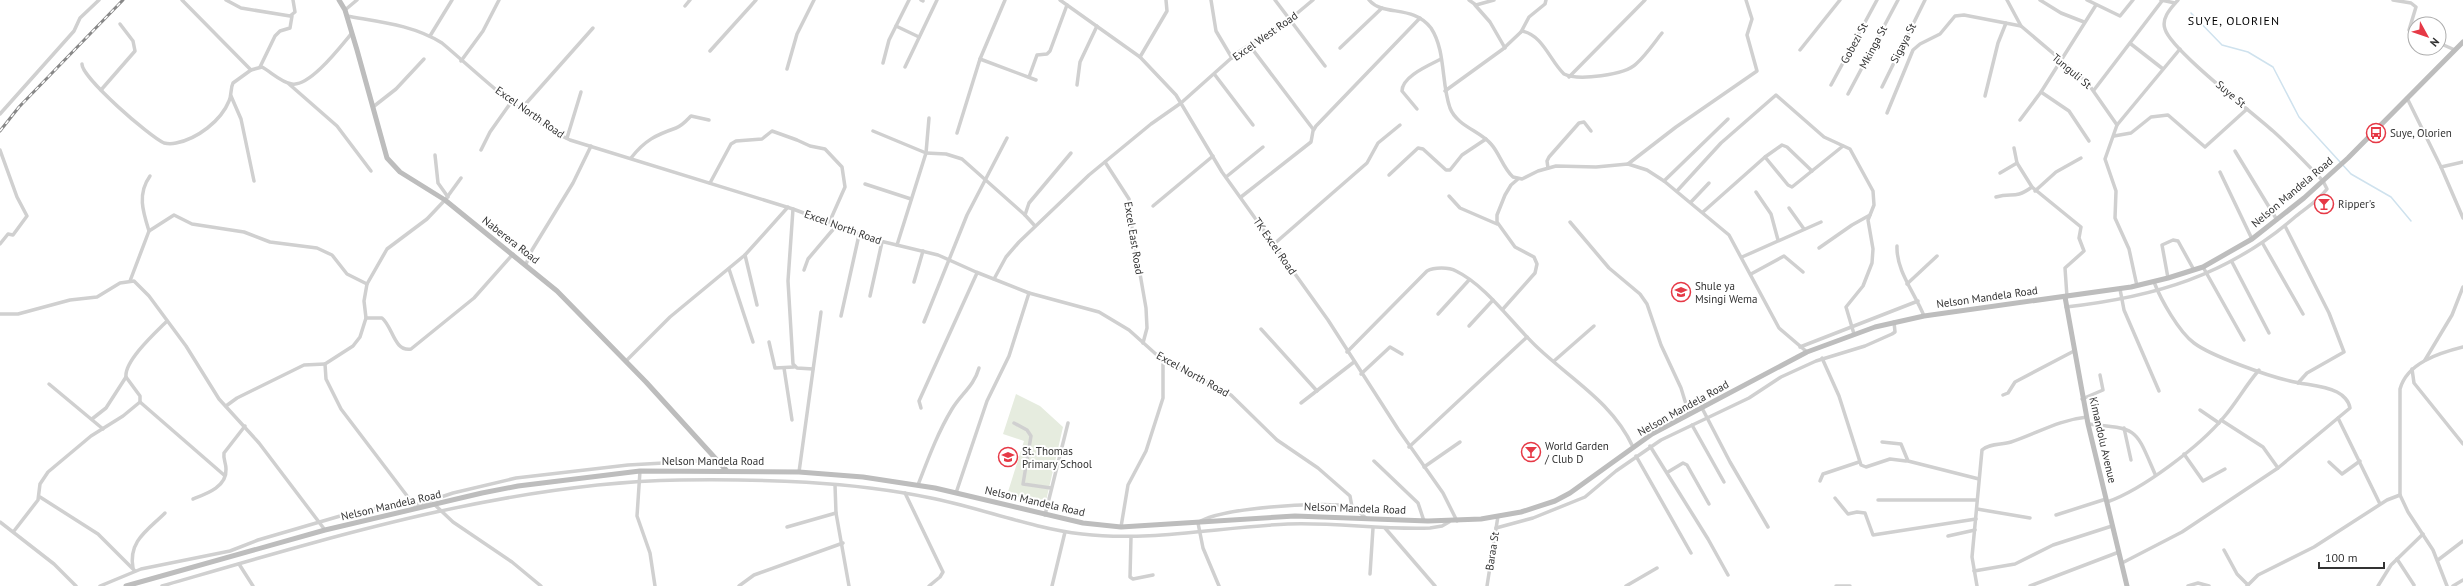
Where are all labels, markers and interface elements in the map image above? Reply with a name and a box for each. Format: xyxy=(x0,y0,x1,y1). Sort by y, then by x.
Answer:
street label: Excel West Road xyxy=(1230,8,1300,64)
district label: SUYE, OLORIEN xyxy=(2188,13,2280,28)
north arrow xyxy=(2407,16,2447,56)
street label: Gobezi St xyxy=(1837,20,1871,66)
street label: Sigaya St xyxy=(1887,20,1919,65)
street label: Mkinga St xyxy=(1856,23,1890,71)
text: N xyxy=(2427,35,2442,50)
street label: Tunguli St xyxy=(2049,50,2095,92)
street label: Suye St xyxy=(2213,77,2249,111)
street label: Excel North Road xyxy=(493,83,567,141)
bus stop icon: Suye, Olorien xyxy=(2365,122,2387,144)
place label: Suye, Olorien xyxy=(2390,126,2452,140)
street label: Nelson Mandela Road xyxy=(2248,154,2336,230)
bar icon: Ripper's xyxy=(2313,193,2335,215)
place label: Ripper's xyxy=(2338,197,2375,211)
street label: Excel East Road xyxy=(1121,201,1147,276)
street label: Excel North Road xyxy=(803,207,884,247)
street label: Naberera Road xyxy=(479,213,543,267)
street label: TK Excel Road xyxy=(1250,215,1300,277)
place label: Shule ya Msingi Wema xyxy=(1695,279,1758,306)
school or university icon: Shule ya Msingi Wema xyxy=(1670,281,1692,303)
street label: Nelson Mandela Road xyxy=(1935,283,2039,311)
street label: Excel North Road xyxy=(1154,348,1232,400)
street label: Nelson Mandela Road xyxy=(1635,377,1731,439)
street label: Kimandolu Avenue xyxy=(2086,396,2120,485)
place label: World Garden / Club D xyxy=(1544,439,1609,466)
bar icon: World Garden / Club D xyxy=(1520,441,1542,463)
place label: St. Thomas Primary School xyxy=(1022,444,1093,471)
school or university icon: St. Thomas Primary School xyxy=(997,446,1019,468)
street label: Nelson Mandela Road xyxy=(662,454,764,468)
street label: Nelson Mandela Road xyxy=(984,483,1086,519)
street label: Nelson Mandela Road xyxy=(340,487,442,523)
street label: Nelson Mandela Road xyxy=(1304,499,1406,517)
street label: Baraa St xyxy=(1482,530,1502,571)
scale bar xyxy=(2319,544,2384,570)
text: 100 m xyxy=(2325,550,2358,565)

